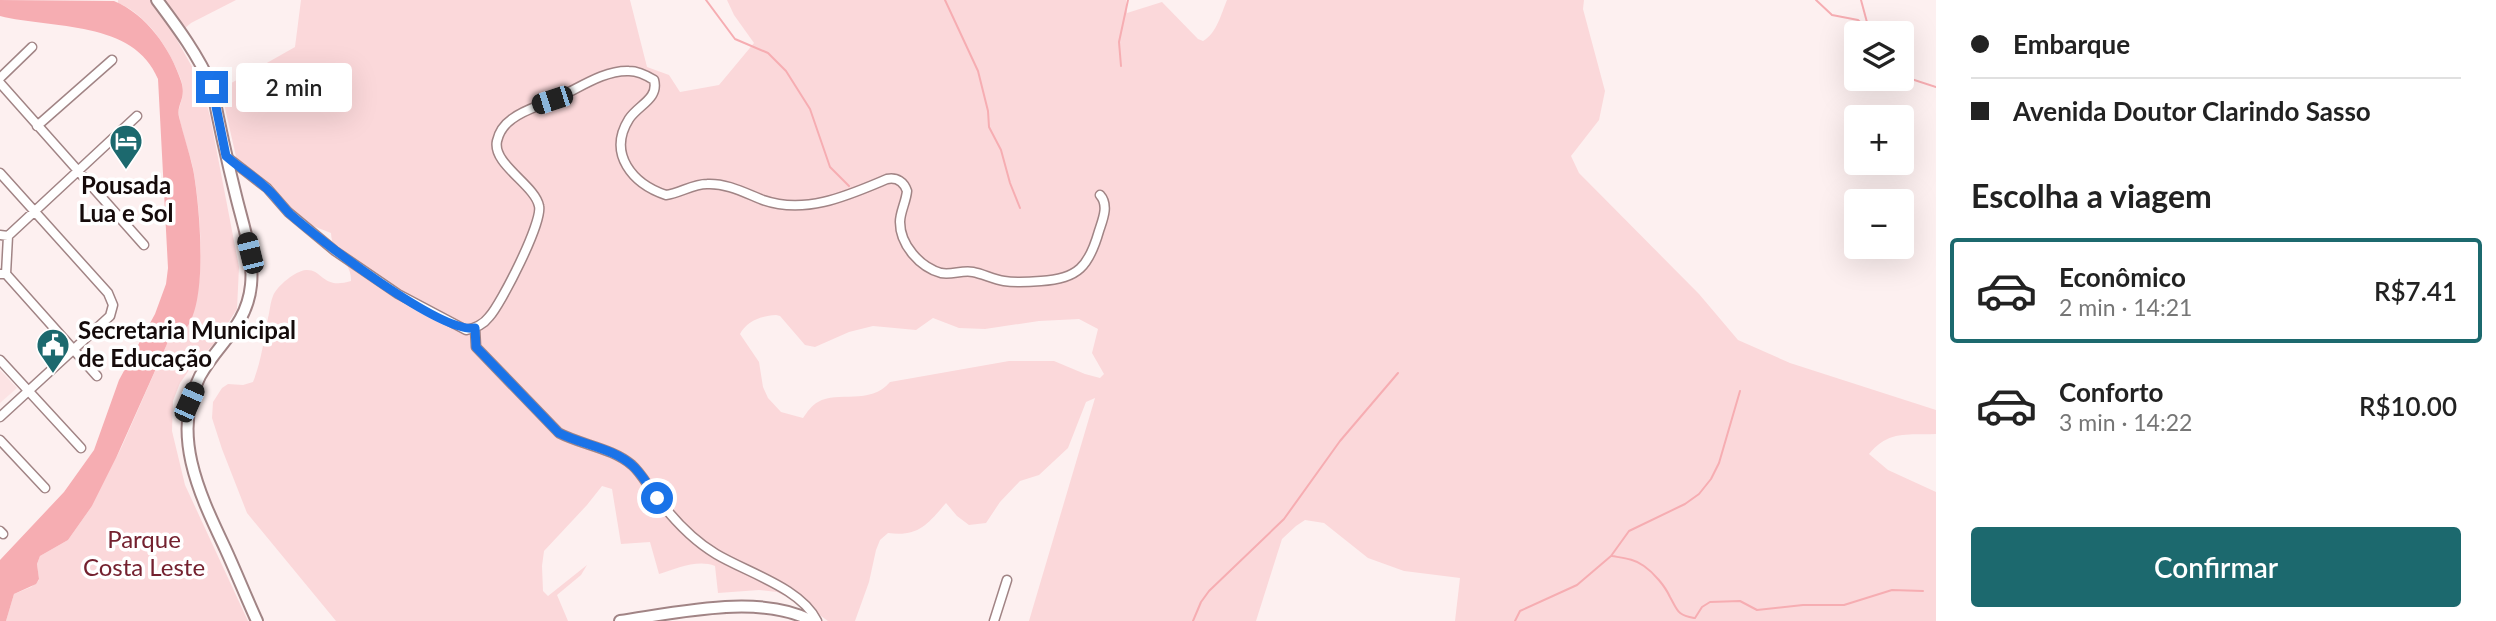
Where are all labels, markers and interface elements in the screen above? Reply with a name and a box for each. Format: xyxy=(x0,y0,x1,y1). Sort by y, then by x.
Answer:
map controls xyxy=(1844,21,1914,259)
button: layers xyxy=(1844,21,1914,91)
text: Embarque xyxy=(2013,28,2130,60)
callout: 2 min xyxy=(236,62,352,112)
route end xyxy=(196,71,228,103)
text: 2 min xyxy=(266,73,322,101)
car xyxy=(529,84,576,116)
text: Avenida Doutor Clarindo Sasso xyxy=(2013,95,2371,127)
button: + xyxy=(1844,105,1914,175)
hotel icon: Pousada Lua e Sol xyxy=(107,122,145,171)
place label: Pousada Lua e Sol xyxy=(78,170,174,227)
text: Escolha a viagem xyxy=(1971,176,2212,215)
button: − xyxy=(1844,189,1914,259)
car xyxy=(235,230,266,276)
icon: car xyxy=(1975,259,2038,322)
text: Econômico xyxy=(2059,261,2186,293)
text: R$7.41 xyxy=(2374,275,2457,307)
text: 2 min · 14:21 xyxy=(2059,293,2192,321)
place label: Secretaria Municipal de Educação xyxy=(78,315,296,372)
public building icon: Secretaria Municipal de Educação xyxy=(34,326,72,375)
icon: car xyxy=(1975,374,2038,437)
text: Conforto xyxy=(2059,376,2163,408)
car xyxy=(171,379,208,425)
text: R$10.00 xyxy=(2359,390,2457,422)
text: 3 min · 14:22 xyxy=(2059,408,2192,436)
route start xyxy=(641,482,673,514)
park label: Parque Costa Leste xyxy=(83,524,205,581)
button: Confirmar xyxy=(1971,527,2461,607)

